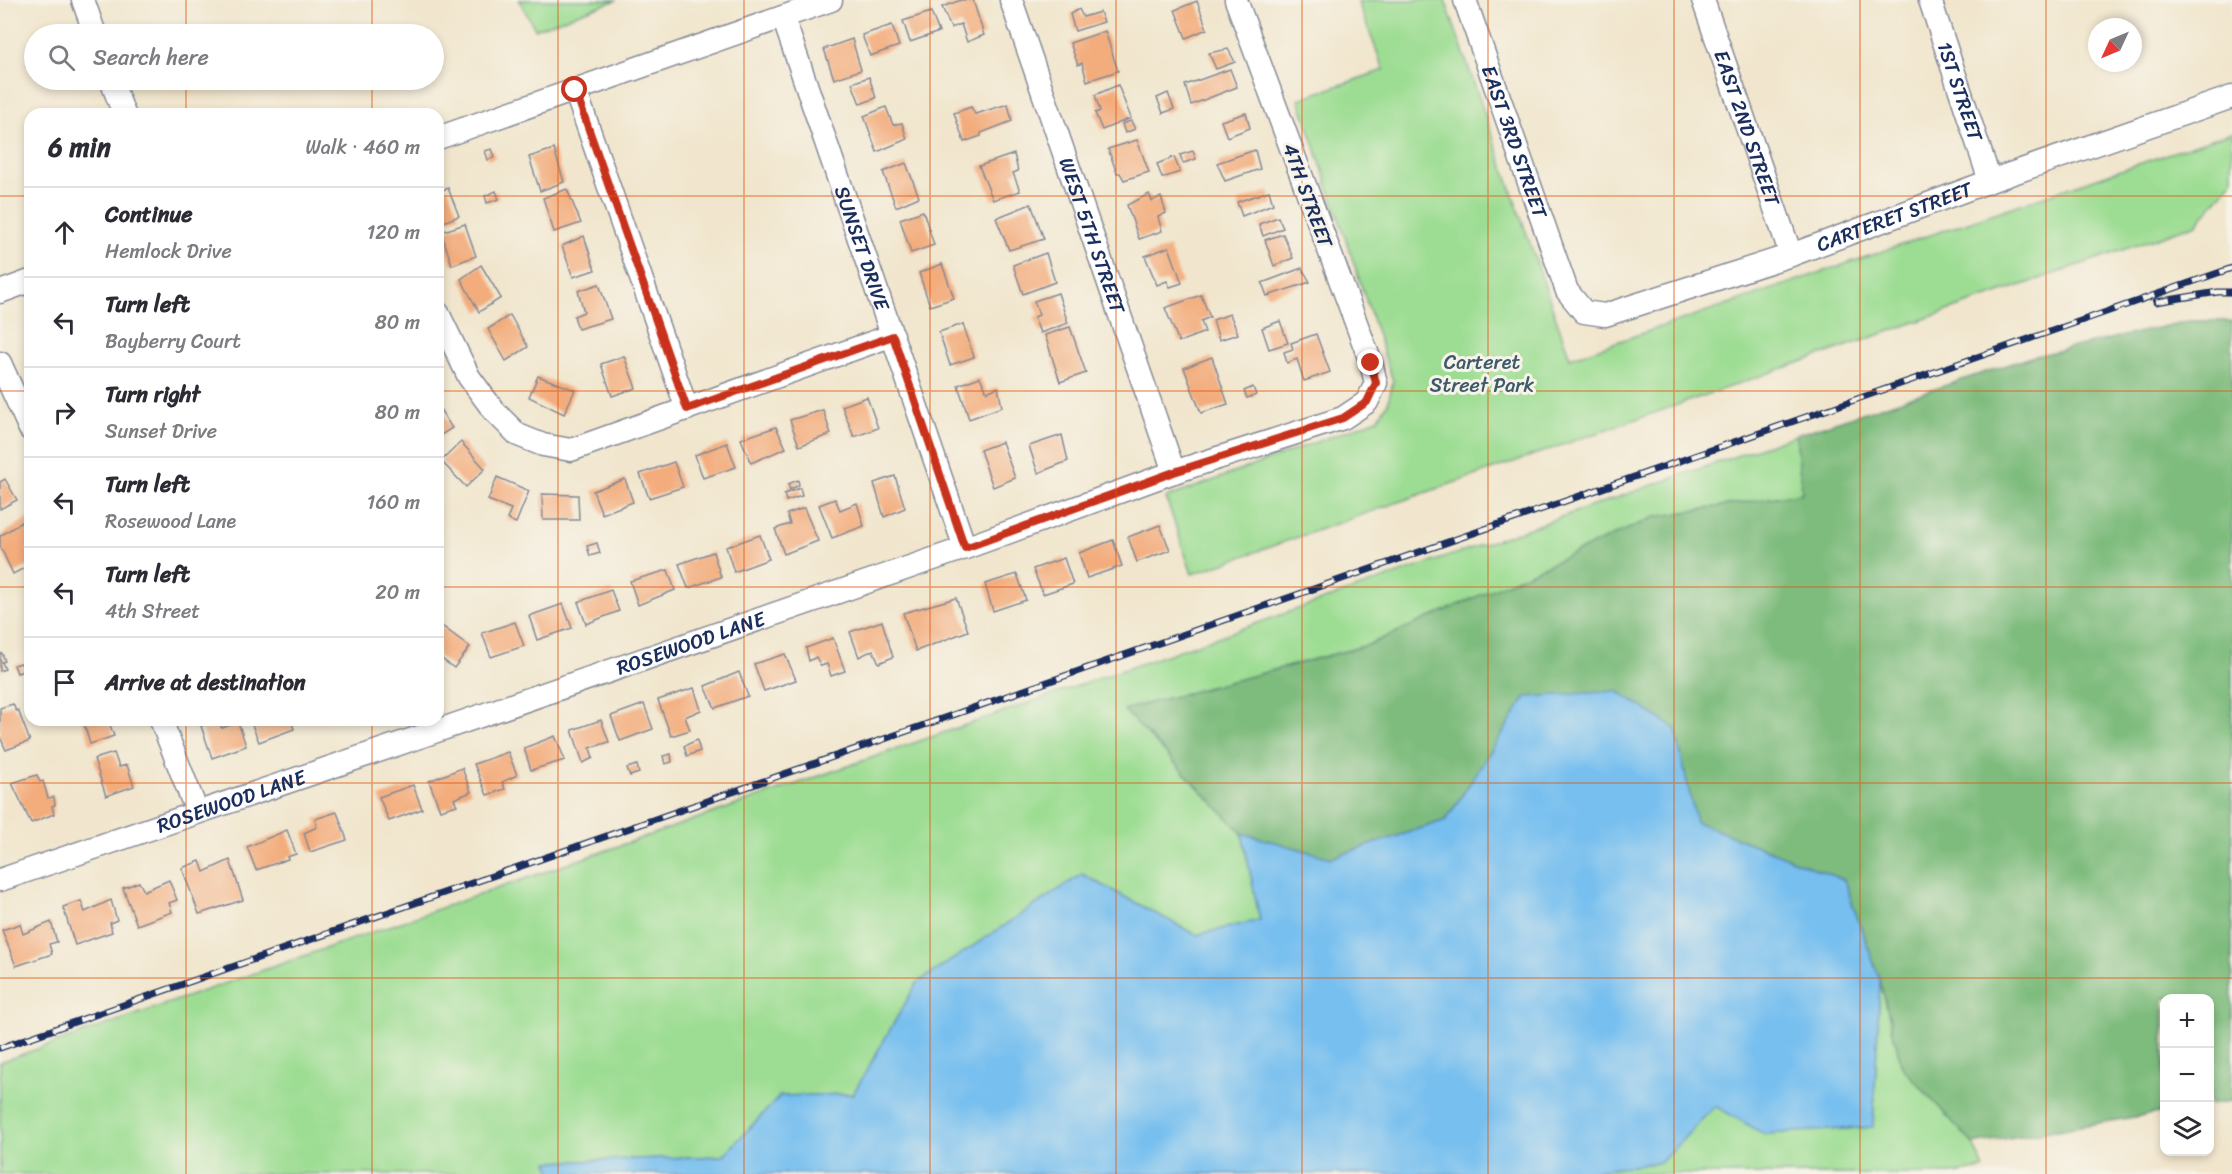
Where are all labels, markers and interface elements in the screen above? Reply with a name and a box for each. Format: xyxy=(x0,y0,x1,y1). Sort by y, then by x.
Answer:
north arrow xyxy=(2088,18,2142,72)
search box xyxy=(24,24,444,90)
street label: 1ST STREET xyxy=(1927,37,1993,147)
text: Search here xyxy=(93,38,209,77)
icon: search xyxy=(45,41,78,74)
street label: EAST 2ND STREET xyxy=(1703,45,1790,212)
street label: EAST 3RD STREET xyxy=(1471,60,1558,224)
route start xyxy=(561,76,587,102)
text: 6 min xyxy=(48,124,111,170)
text: Walk · 460 m xyxy=(305,130,420,165)
street label: 4TH STREET xyxy=(1272,138,1343,253)
street label: WEST 5TH STREET xyxy=(1049,153,1135,319)
street label: CARTERET STREET xyxy=(1811,172,1978,262)
street label: SUNSET DRIVE xyxy=(824,181,900,317)
text: Continue xyxy=(105,195,193,234)
text: 120 m xyxy=(367,215,420,250)
icon: ahead xyxy=(48,216,81,249)
text: Hemlock Drive xyxy=(105,234,232,269)
text: Turn left xyxy=(105,285,190,324)
text: 80 m xyxy=(375,305,420,340)
icon: left xyxy=(48,306,81,339)
text: Bayberry Court xyxy=(105,324,241,359)
park label: Carteret Street Park xyxy=(1430,345,1535,403)
route end xyxy=(1357,349,1383,375)
text: Turn right xyxy=(105,375,200,414)
text: 80 m xyxy=(375,395,420,430)
icon: right xyxy=(48,396,81,429)
text: Sunset Drive xyxy=(105,414,217,449)
text: Turn left xyxy=(105,465,190,504)
text: 160 m xyxy=(367,485,420,520)
icon: left xyxy=(48,486,81,519)
text: Rosewood Lane xyxy=(105,504,236,539)
text: Turn left xyxy=(105,555,190,594)
text: 20 m xyxy=(375,575,420,610)
icon: left xyxy=(48,576,81,609)
text: 4th Street xyxy=(105,594,200,629)
street label: ROSEWOOD LANE xyxy=(612,601,772,686)
text: Arrive at destination xyxy=(105,663,306,702)
icon: arrive xyxy=(48,666,81,699)
street label: ROSEWOOD LANE xyxy=(152,759,312,843)
map controls xyxy=(2160,994,2214,1156)
button: + xyxy=(2160,994,2214,1048)
button: − xyxy=(2160,1048,2214,1102)
button: layers xyxy=(2160,1102,2214,1156)

